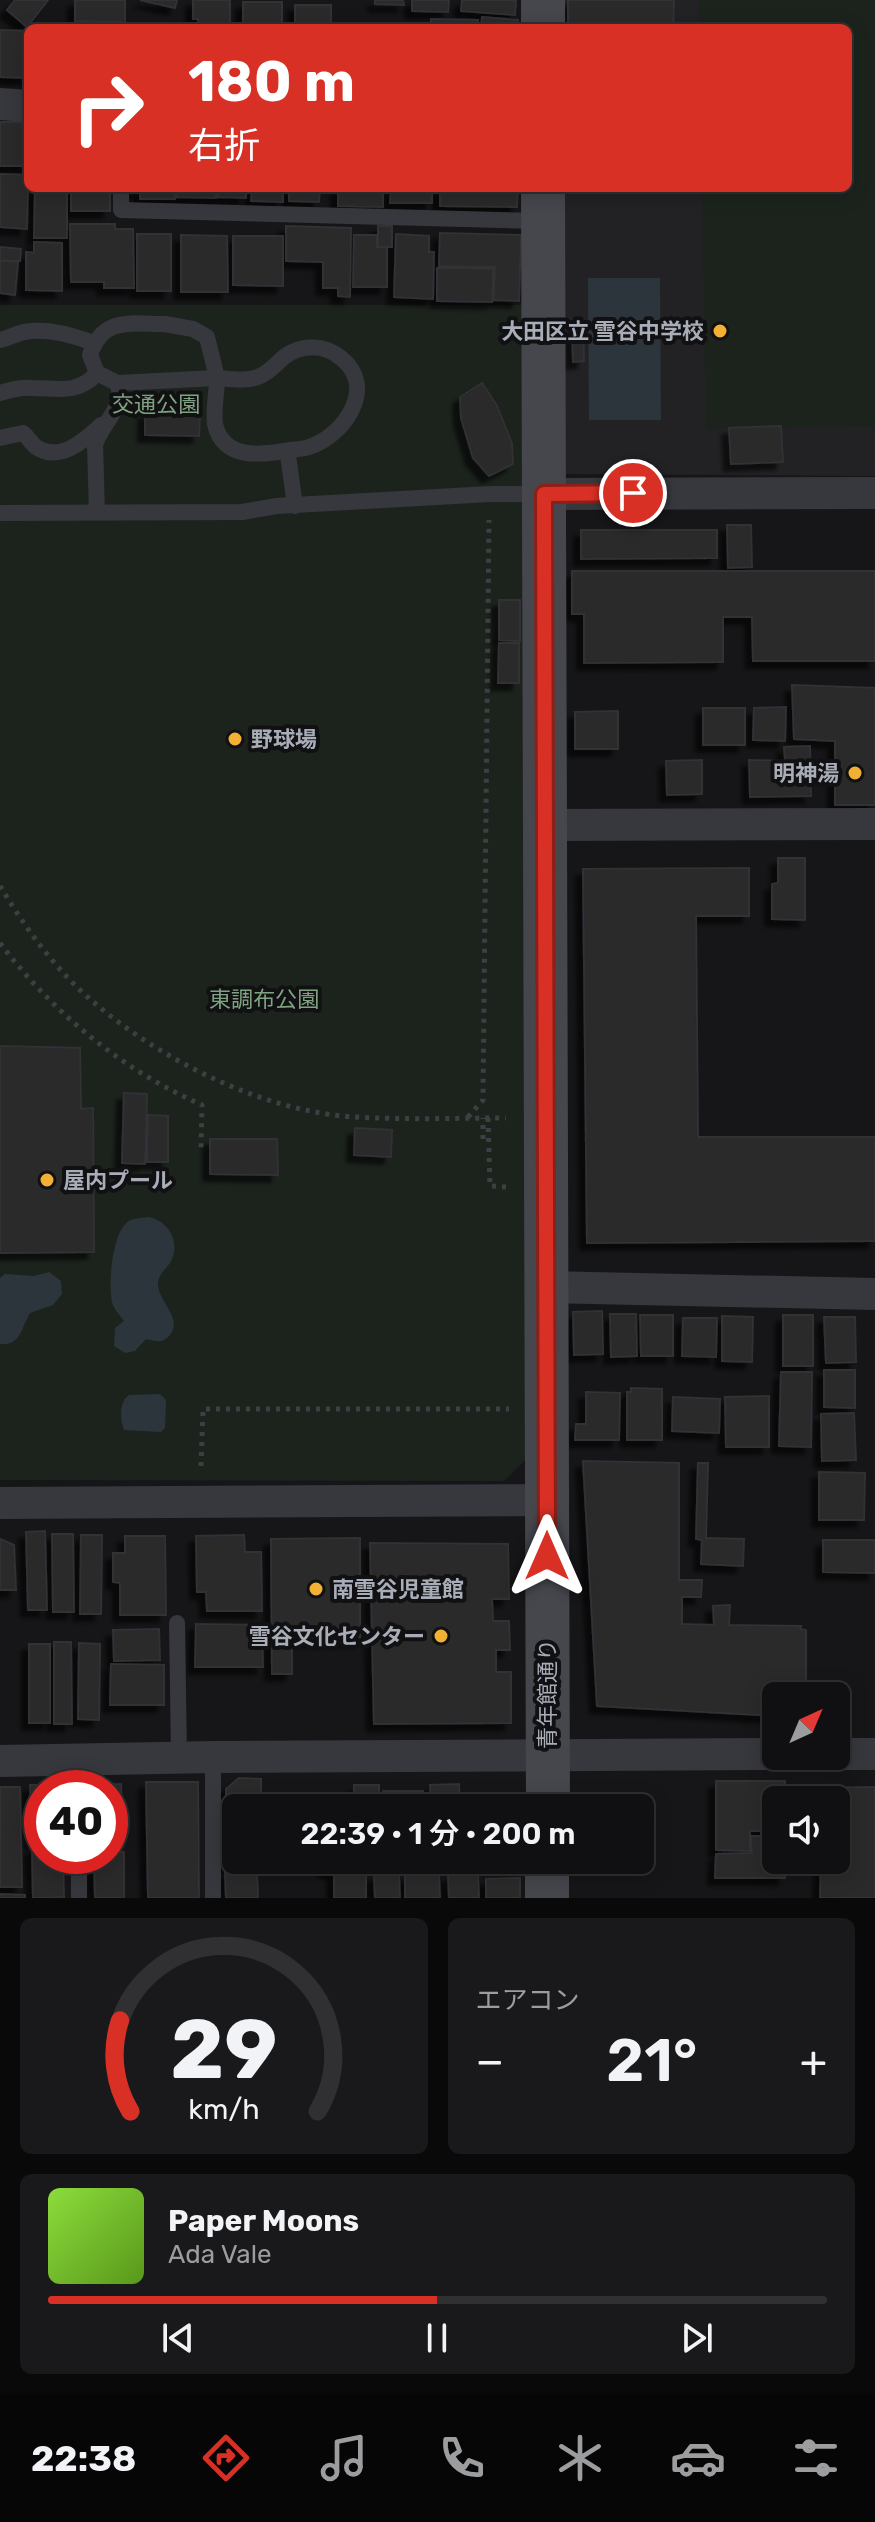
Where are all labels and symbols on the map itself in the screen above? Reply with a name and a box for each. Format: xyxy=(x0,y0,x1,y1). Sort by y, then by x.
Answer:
place label: 大田区立 雪谷中学校 xyxy=(501,318,704,345)
marker: 大田区立 雪谷中学校 xyxy=(711,322,729,340)
park label: 交通公園 xyxy=(112,391,200,418)
pin xyxy=(599,459,667,527)
place label: 野球場 xyxy=(251,726,317,753)
marker: 野球場 xyxy=(226,730,244,748)
place label: 明神湯 xyxy=(773,760,839,787)
marker: 明神湯 xyxy=(846,764,864,782)
park label: 東調布公園 xyxy=(209,986,319,1013)
place label: 屋内プール xyxy=(63,1167,173,1194)
marker: 屋内プール xyxy=(38,1171,56,1189)
position arrow xyxy=(505,1514,589,1598)
place label: 南雪谷児童館 xyxy=(332,1576,464,1603)
marker: 南雪谷児童館 xyxy=(307,1580,325,1598)
place label: 雪谷文化センター xyxy=(249,1623,425,1650)
marker: 雪谷文化センター xyxy=(432,1627,450,1645)
street label: 青年館通り xyxy=(534,1639,561,1749)
north arrow xyxy=(762,1682,850,1770)
speed limit sign: 40 xyxy=(24,1770,128,1874)

